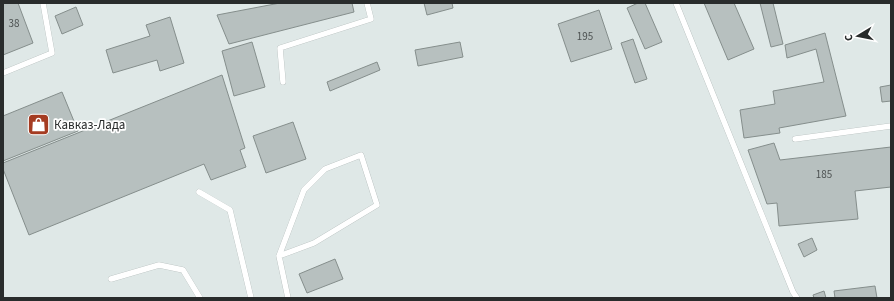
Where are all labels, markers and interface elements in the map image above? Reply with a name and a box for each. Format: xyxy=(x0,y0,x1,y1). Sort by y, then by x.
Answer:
house number: 38 xyxy=(9,16,20,31)
north arrow xyxy=(838,16,878,56)
house number: 195 xyxy=(577,29,593,44)
text: С xyxy=(841,33,857,42)
shop icon: Кавказ-Лада xyxy=(26,111,52,137)
place label: Кавказ-Лада xyxy=(54,116,125,134)
house number: 185 xyxy=(816,167,832,182)

